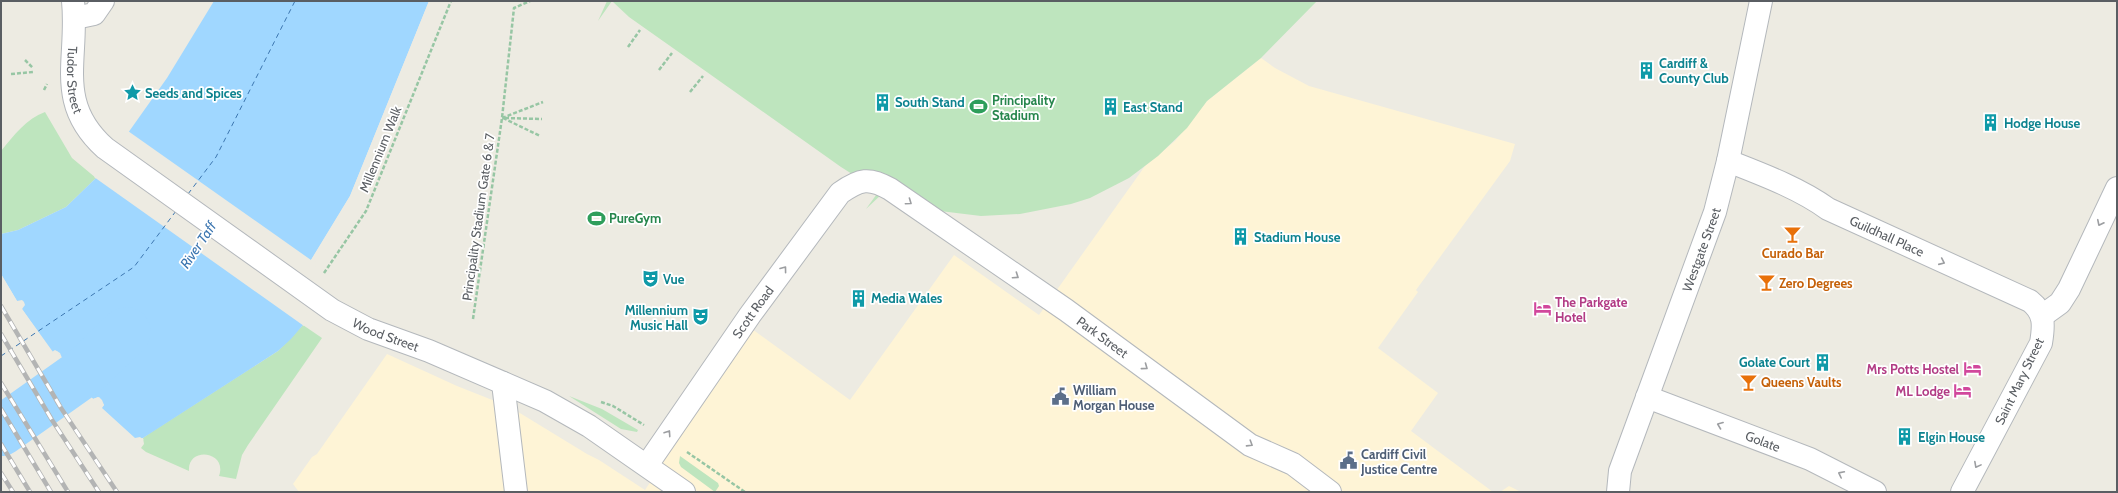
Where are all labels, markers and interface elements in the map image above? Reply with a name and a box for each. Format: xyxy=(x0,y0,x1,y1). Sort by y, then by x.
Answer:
street label: Tudor Street xyxy=(64,46,87,116)
place label: Cardiff & County Club xyxy=(1659,55,1729,86)
building icon: Cardiff & County Club xyxy=(1636,60,1656,80)
place icon: Seeds and Spices xyxy=(122,83,142,103)
place label: Seeds and Spices xyxy=(145,85,242,101)
building icon: South Stand xyxy=(872,92,892,112)
place label: Principality Stadium xyxy=(992,92,1055,123)
place label: South Stand xyxy=(895,94,965,110)
sports icon: Principality Stadium xyxy=(969,97,989,117)
building icon: East Stand xyxy=(1100,97,1120,117)
place label: East Stand xyxy=(1123,99,1183,115)
street label: Millennium Walk xyxy=(355,104,405,194)
building icon: Hodge House xyxy=(1981,113,2001,133)
place label: Hodge House xyxy=(2004,115,2081,131)
street label: Principality Stadium Gate 6 & 7 xyxy=(458,132,498,302)
one-way arrow xyxy=(905,197,912,205)
street label: Westgate Street xyxy=(1679,205,1724,294)
sports icon: PureGym xyxy=(586,208,606,228)
place label: PureGym xyxy=(609,210,661,226)
street label: Guildhall Place xyxy=(1847,212,1927,260)
water label: River Taff xyxy=(176,217,221,272)
one-way arrow xyxy=(2097,219,2105,227)
bar icon: Curado Bar xyxy=(1783,224,1803,244)
building icon: Stadium House xyxy=(1231,227,1251,247)
place label: Stadium House xyxy=(1254,229,1341,245)
place label: Curado Bar xyxy=(1762,245,1825,261)
one-way arrow xyxy=(1937,257,1945,265)
one-way arrow xyxy=(779,267,786,274)
theatre icon: Vue xyxy=(640,269,660,289)
place label: Vue xyxy=(663,271,685,287)
one-way arrow xyxy=(1012,271,1019,279)
bar icon: Zero Degrees xyxy=(1756,273,1776,293)
place label: Zero Degrees xyxy=(1779,275,1853,291)
street label: Scott Road xyxy=(729,283,777,341)
building icon: Media Wales xyxy=(848,288,868,308)
place label: Media Wales xyxy=(871,290,943,306)
place label: The Parkgate Hotel xyxy=(1555,294,1628,325)
hotel icon: The Parkgate Hotel xyxy=(1532,299,1552,319)
place label: Millennium Music Hall xyxy=(625,302,689,333)
theatre icon: Millennium Music Hall xyxy=(691,307,711,327)
street label: Park Street xyxy=(1074,313,1132,361)
street label: Wood Street xyxy=(350,314,422,355)
street label: Saint Mary Street xyxy=(1991,334,2047,427)
building icon: Golate Court xyxy=(1813,352,1833,372)
place label: Golate Court xyxy=(1739,354,1811,370)
hotel icon: Mrs Potts Hostel xyxy=(1962,359,1982,379)
place label: Mrs Potts Hostel xyxy=(1866,361,1960,377)
one-way arrow xyxy=(1140,362,1147,369)
bar icon: Queens Vaults xyxy=(1738,372,1758,392)
place label: Queens Vaults xyxy=(1761,374,1842,390)
hotel icon: ML Lodge xyxy=(1953,381,1973,401)
place label: William Morgan House xyxy=(1073,382,1155,413)
place label: ML Lodge xyxy=(1895,383,1950,399)
public building icon: William Morgan House xyxy=(1050,387,1070,407)
one-way arrow xyxy=(1717,422,1724,430)
street label: Golate xyxy=(1743,427,1783,455)
building icon: Elgin House xyxy=(1895,427,1915,447)
place label: Elgin House xyxy=(1918,429,1985,445)
one-way arrow xyxy=(663,430,671,437)
one-way arrow xyxy=(1246,439,1253,447)
place label: Cardiff Civil Justice Centre xyxy=(1360,446,1437,477)
public building icon: Cardiff Civil Justice Centre xyxy=(1338,451,1358,471)
one-way arrow xyxy=(1974,460,1982,468)
one-way arrow xyxy=(1837,471,1845,479)

